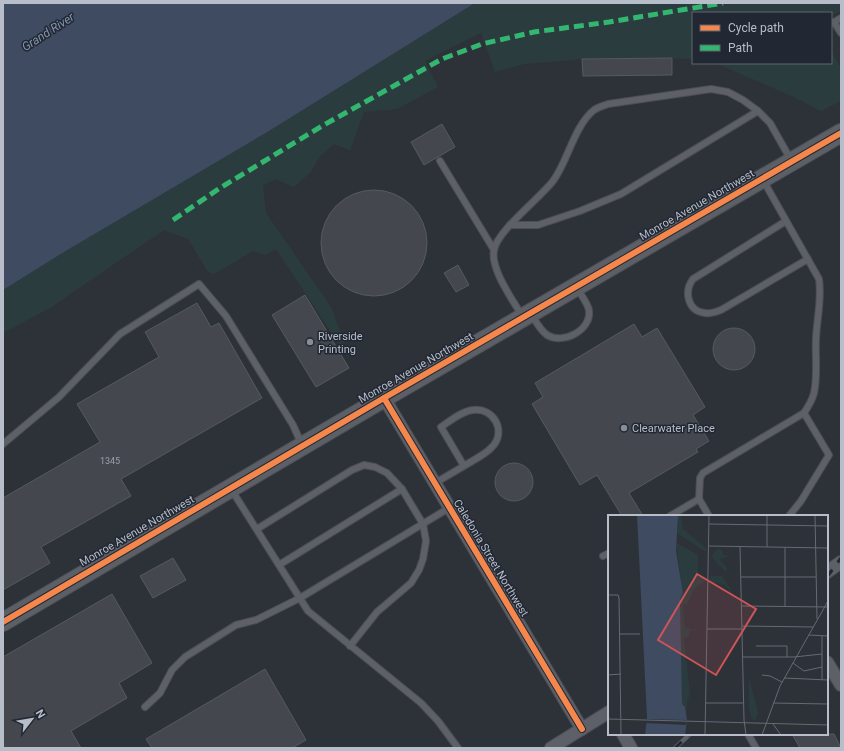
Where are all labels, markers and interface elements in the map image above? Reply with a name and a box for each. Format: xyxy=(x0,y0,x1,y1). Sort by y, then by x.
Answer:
water label: Grand River xyxy=(19,9,78,54)
legend xyxy=(692,12,832,64)
text: Cycle path xyxy=(728,21,784,35)
text: Path xyxy=(728,41,753,55)
street label: Monroe Avenue Northwest xyxy=(637,167,757,243)
place label: Riverside Printing xyxy=(318,330,363,356)
street label: Monroe Avenue Northwest xyxy=(356,330,476,406)
marker: Riverside Printing xyxy=(305,337,315,347)
place label: Clearwater Place xyxy=(632,422,715,435)
marker: Clearwater Place xyxy=(619,423,629,433)
house number: 1345 xyxy=(100,456,120,466)
street label: Monroe Avenue Northwest xyxy=(77,493,197,569)
street label: Caledonia Street Northwest xyxy=(451,497,531,619)
inset map xyxy=(608,515,828,735)
north arrow xyxy=(12,699,52,739)
text: N xyxy=(33,707,48,721)

